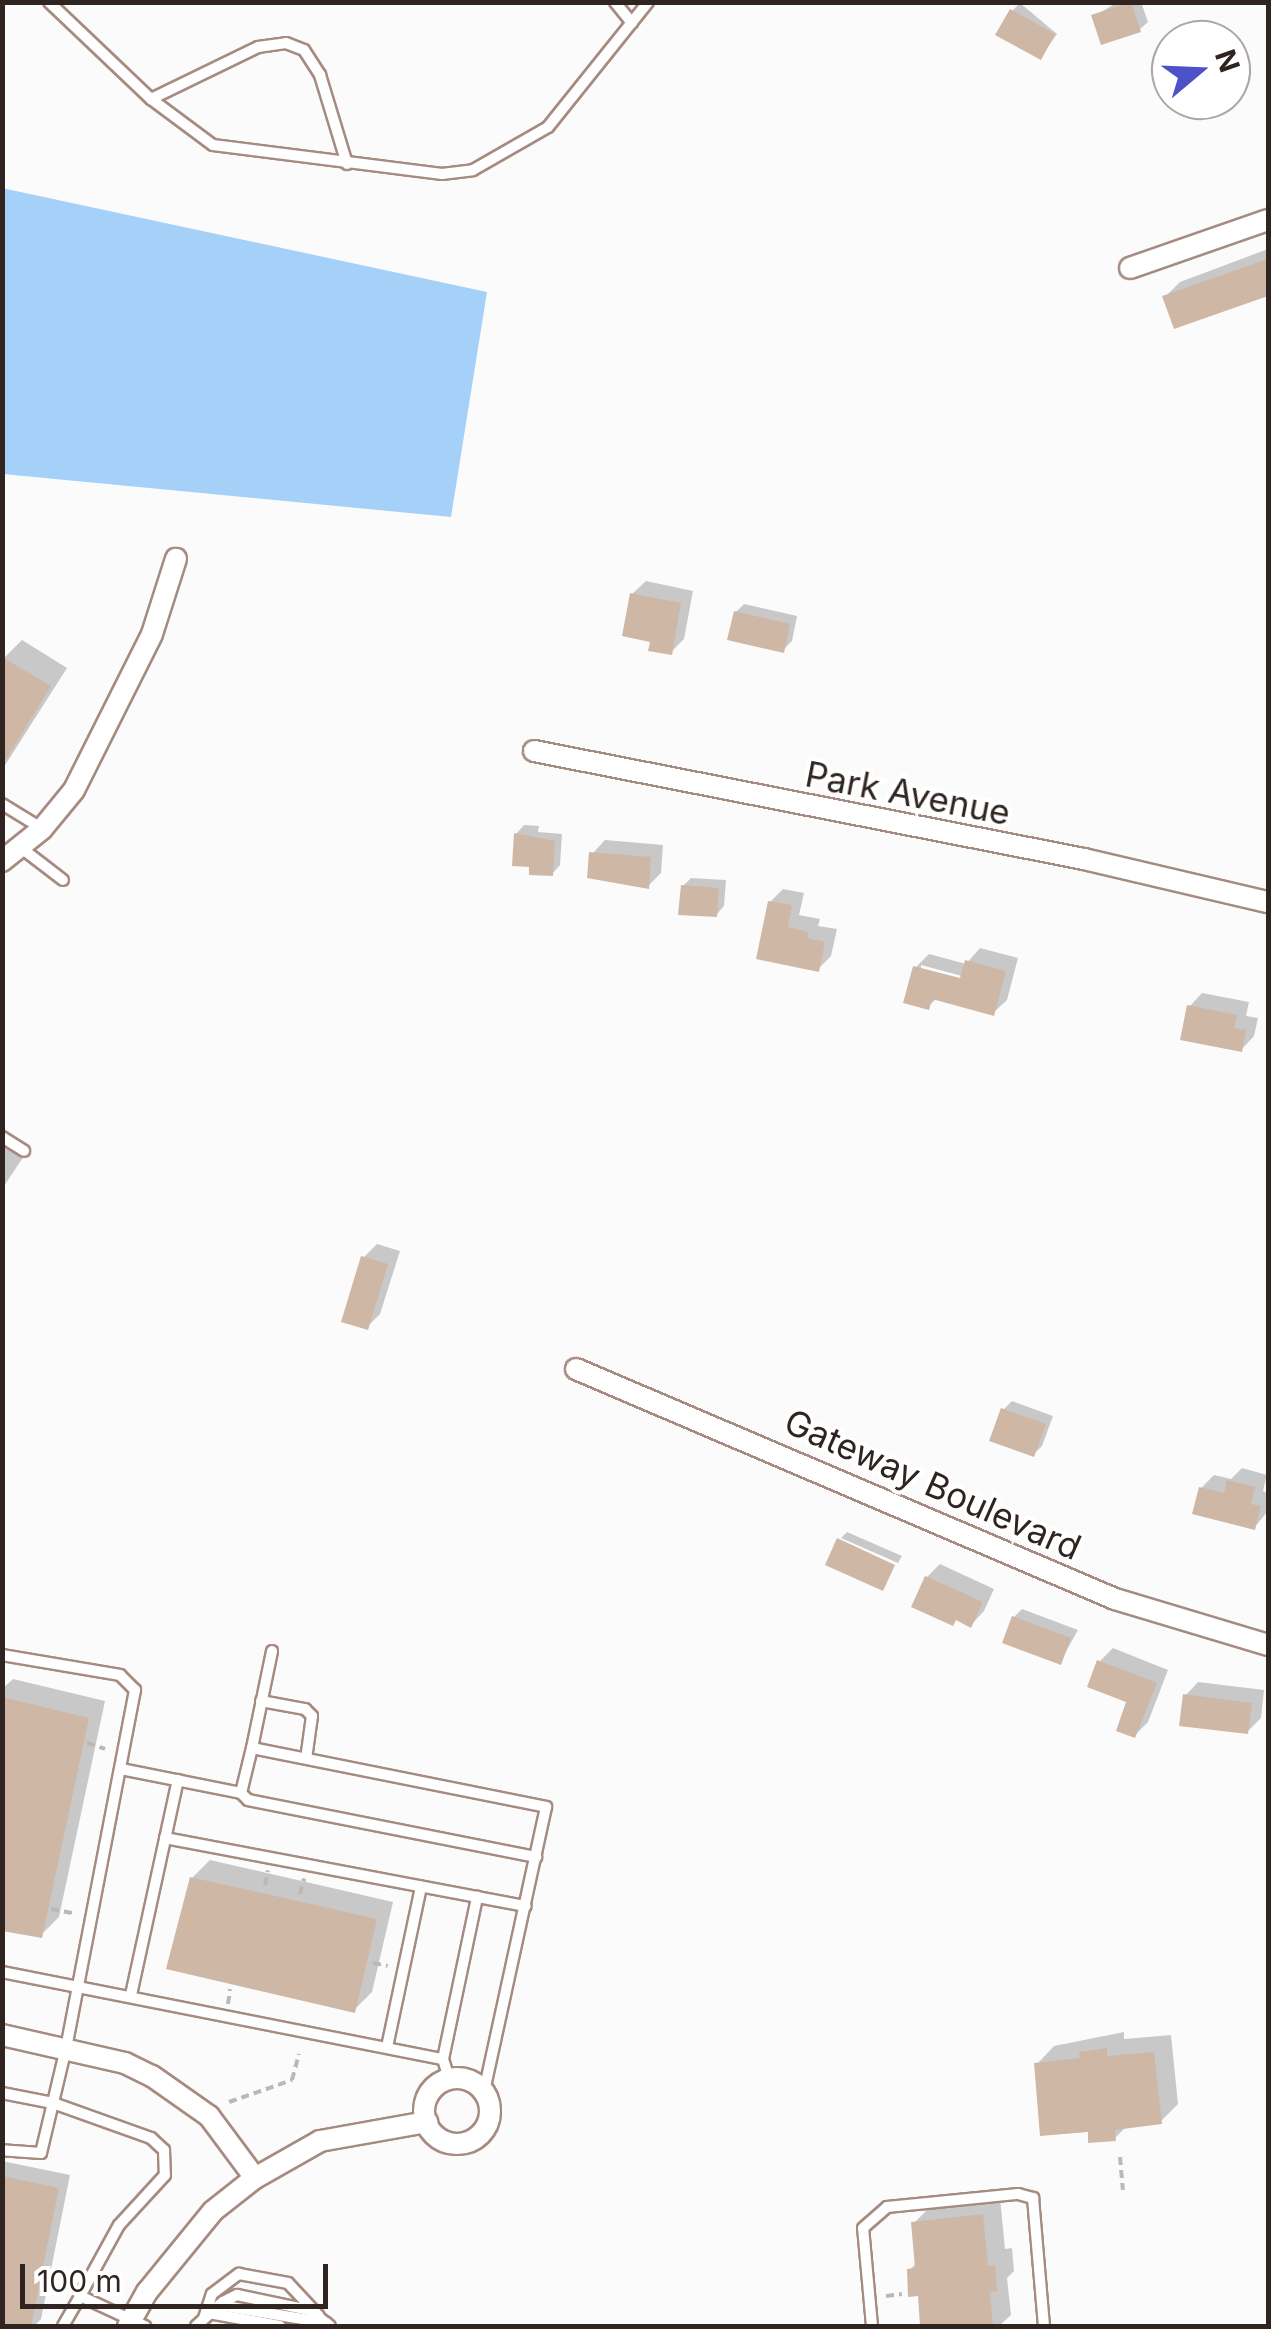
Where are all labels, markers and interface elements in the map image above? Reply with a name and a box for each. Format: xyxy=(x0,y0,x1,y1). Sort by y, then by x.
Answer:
north arrow xyxy=(1151,20,1251,120)
text: N xyxy=(1208,45,1247,77)
street label: Park Avenue xyxy=(802,753,1014,833)
street label: Gateway Boulevard xyxy=(778,1400,1088,1568)
scale bar xyxy=(25,2244,332,2306)
text: 100 m xyxy=(37,2263,122,2299)

